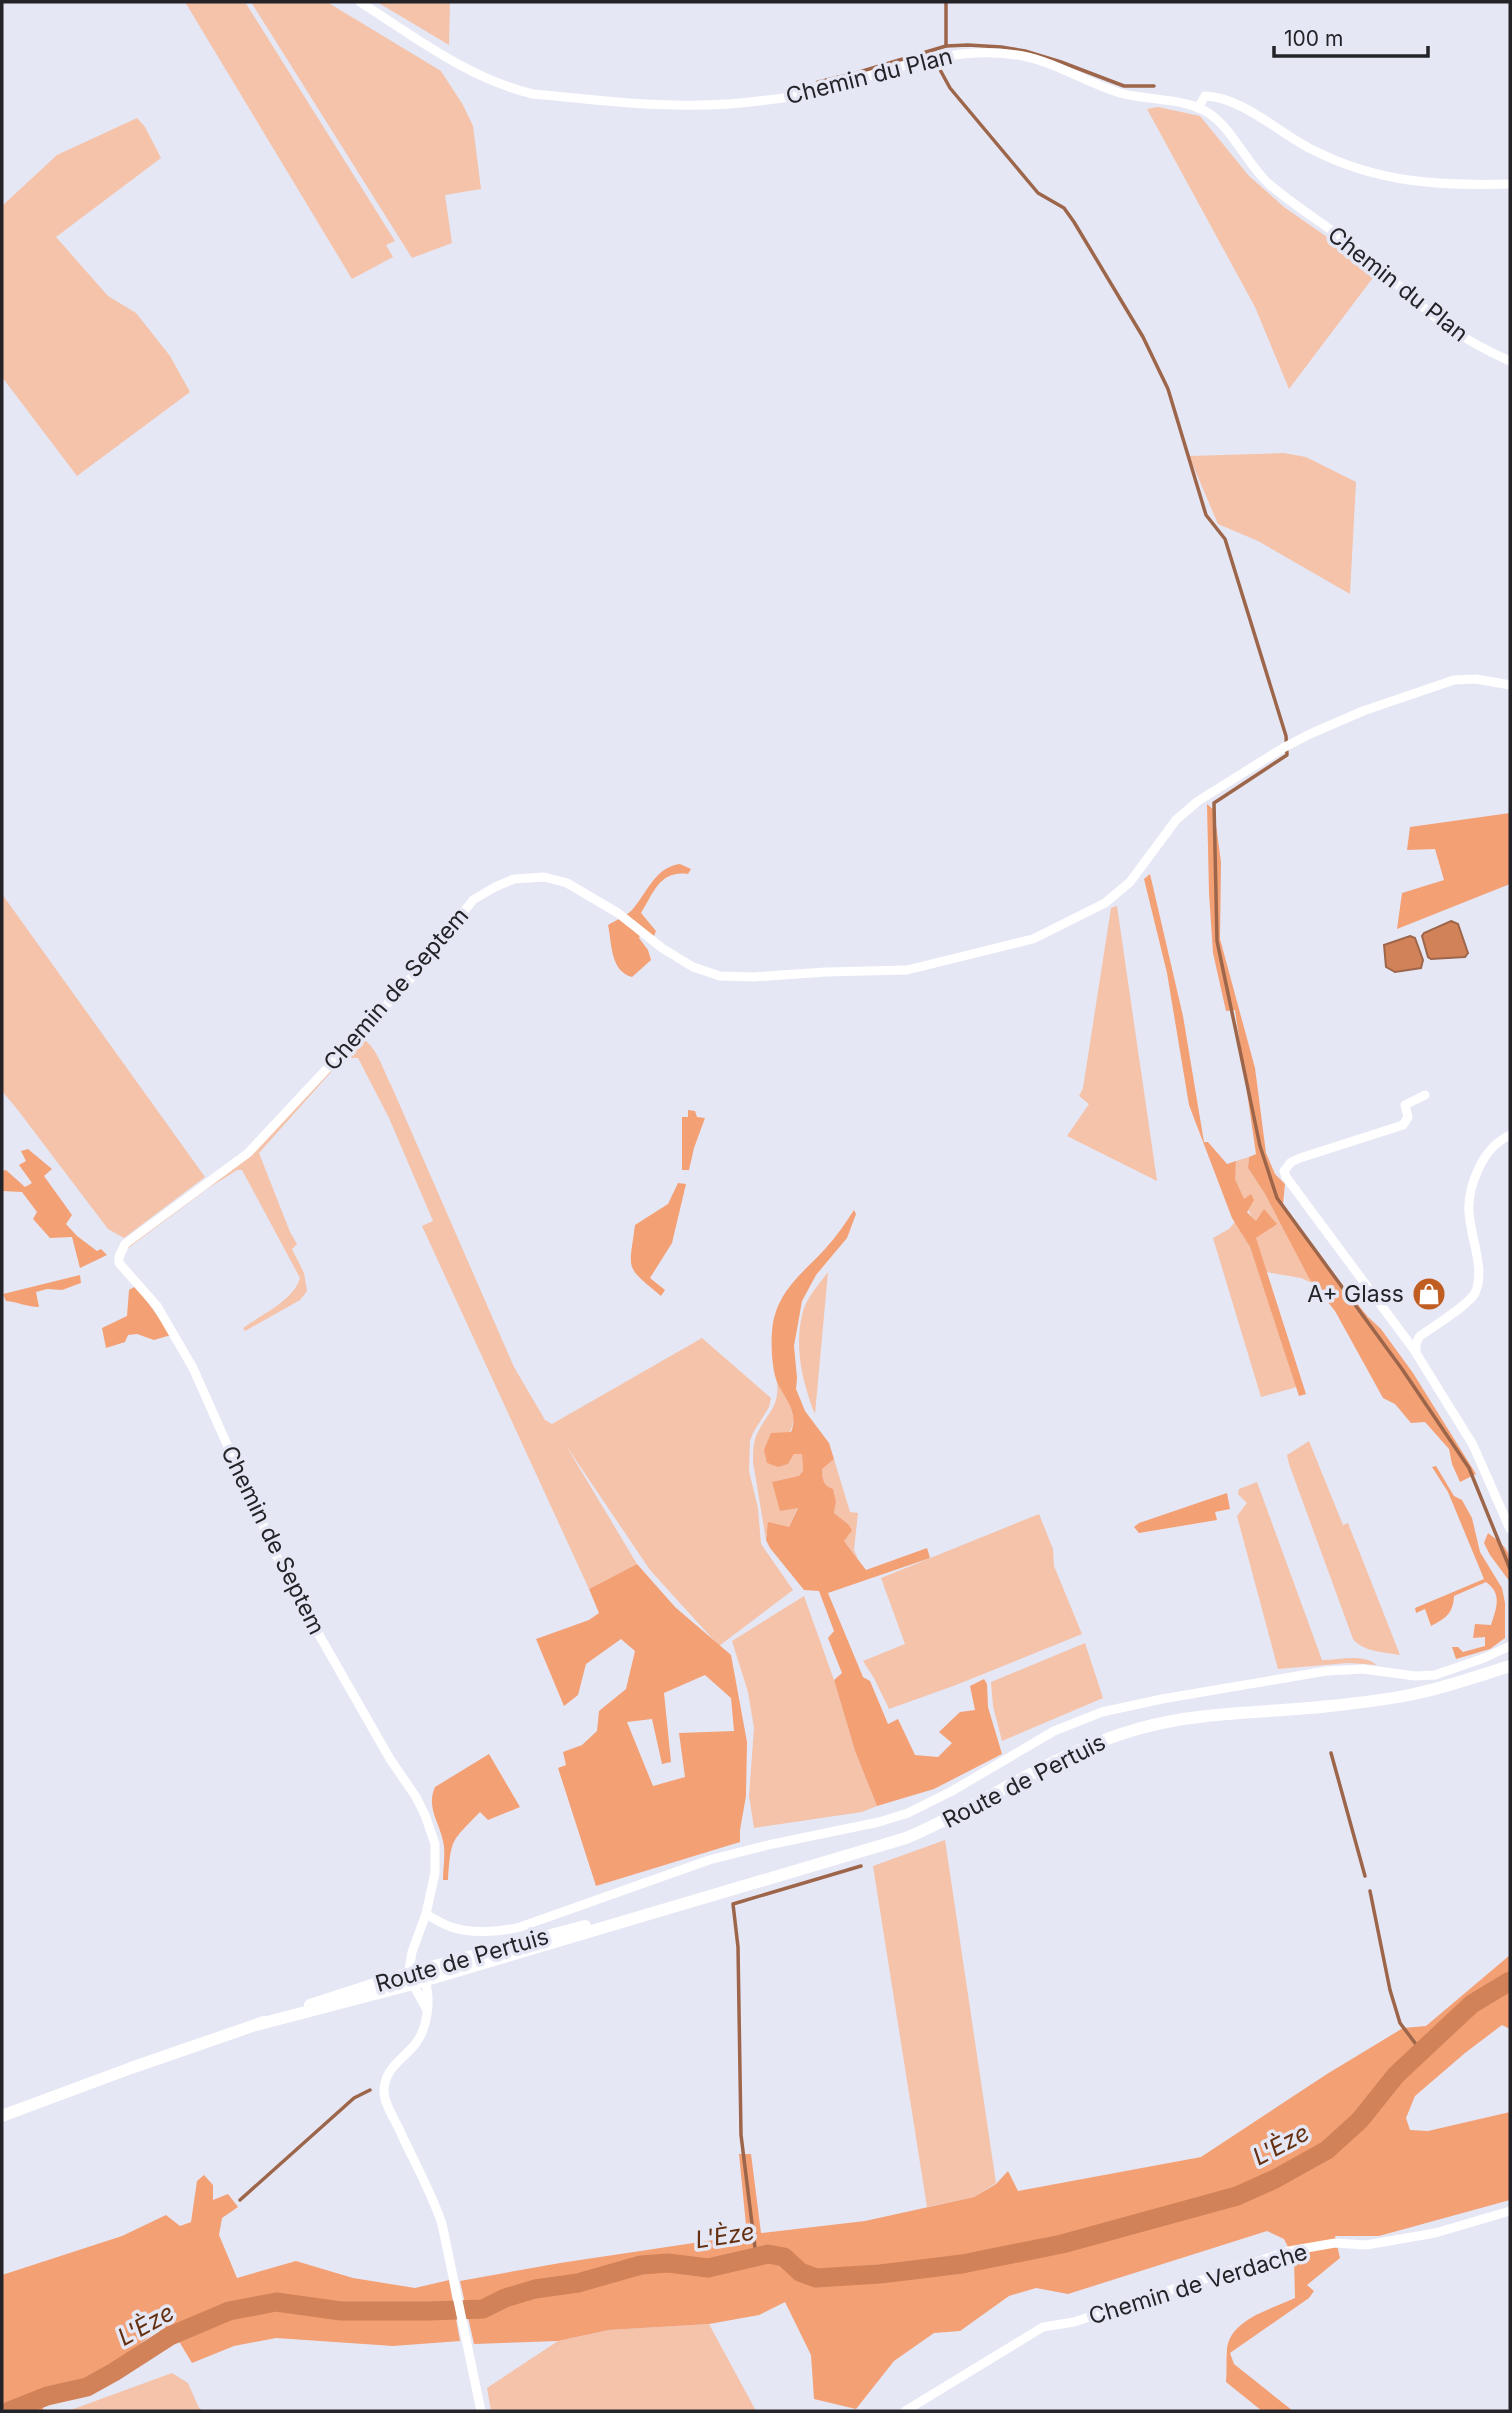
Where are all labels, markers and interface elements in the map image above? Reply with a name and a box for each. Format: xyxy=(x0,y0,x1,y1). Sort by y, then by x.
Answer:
scale bar xyxy=(1274,14,1428,58)
text: 100 m xyxy=(1284,26,1343,51)
street label: Chemin du Plan xyxy=(783,42,955,110)
street label: Chemin du Plan xyxy=(1322,220,1474,348)
street label: Chemin de Septem xyxy=(318,902,474,1076)
shop icon: A+ Glass xyxy=(1410,1275,1448,1313)
place label: A+ Glass xyxy=(1307,1280,1404,1308)
street label: Chemin de Septem xyxy=(215,1441,331,1639)
street label: Route de Pertuis xyxy=(938,1728,1110,1834)
street label: Route de Pertuis xyxy=(372,1922,552,1998)
water label: L'Èze xyxy=(1248,2118,1314,2171)
water label: L'Èze xyxy=(693,2217,757,2255)
street label: Chemin de Verdache xyxy=(1085,2237,1311,2331)
water label: L'Èze xyxy=(113,2297,179,2352)

